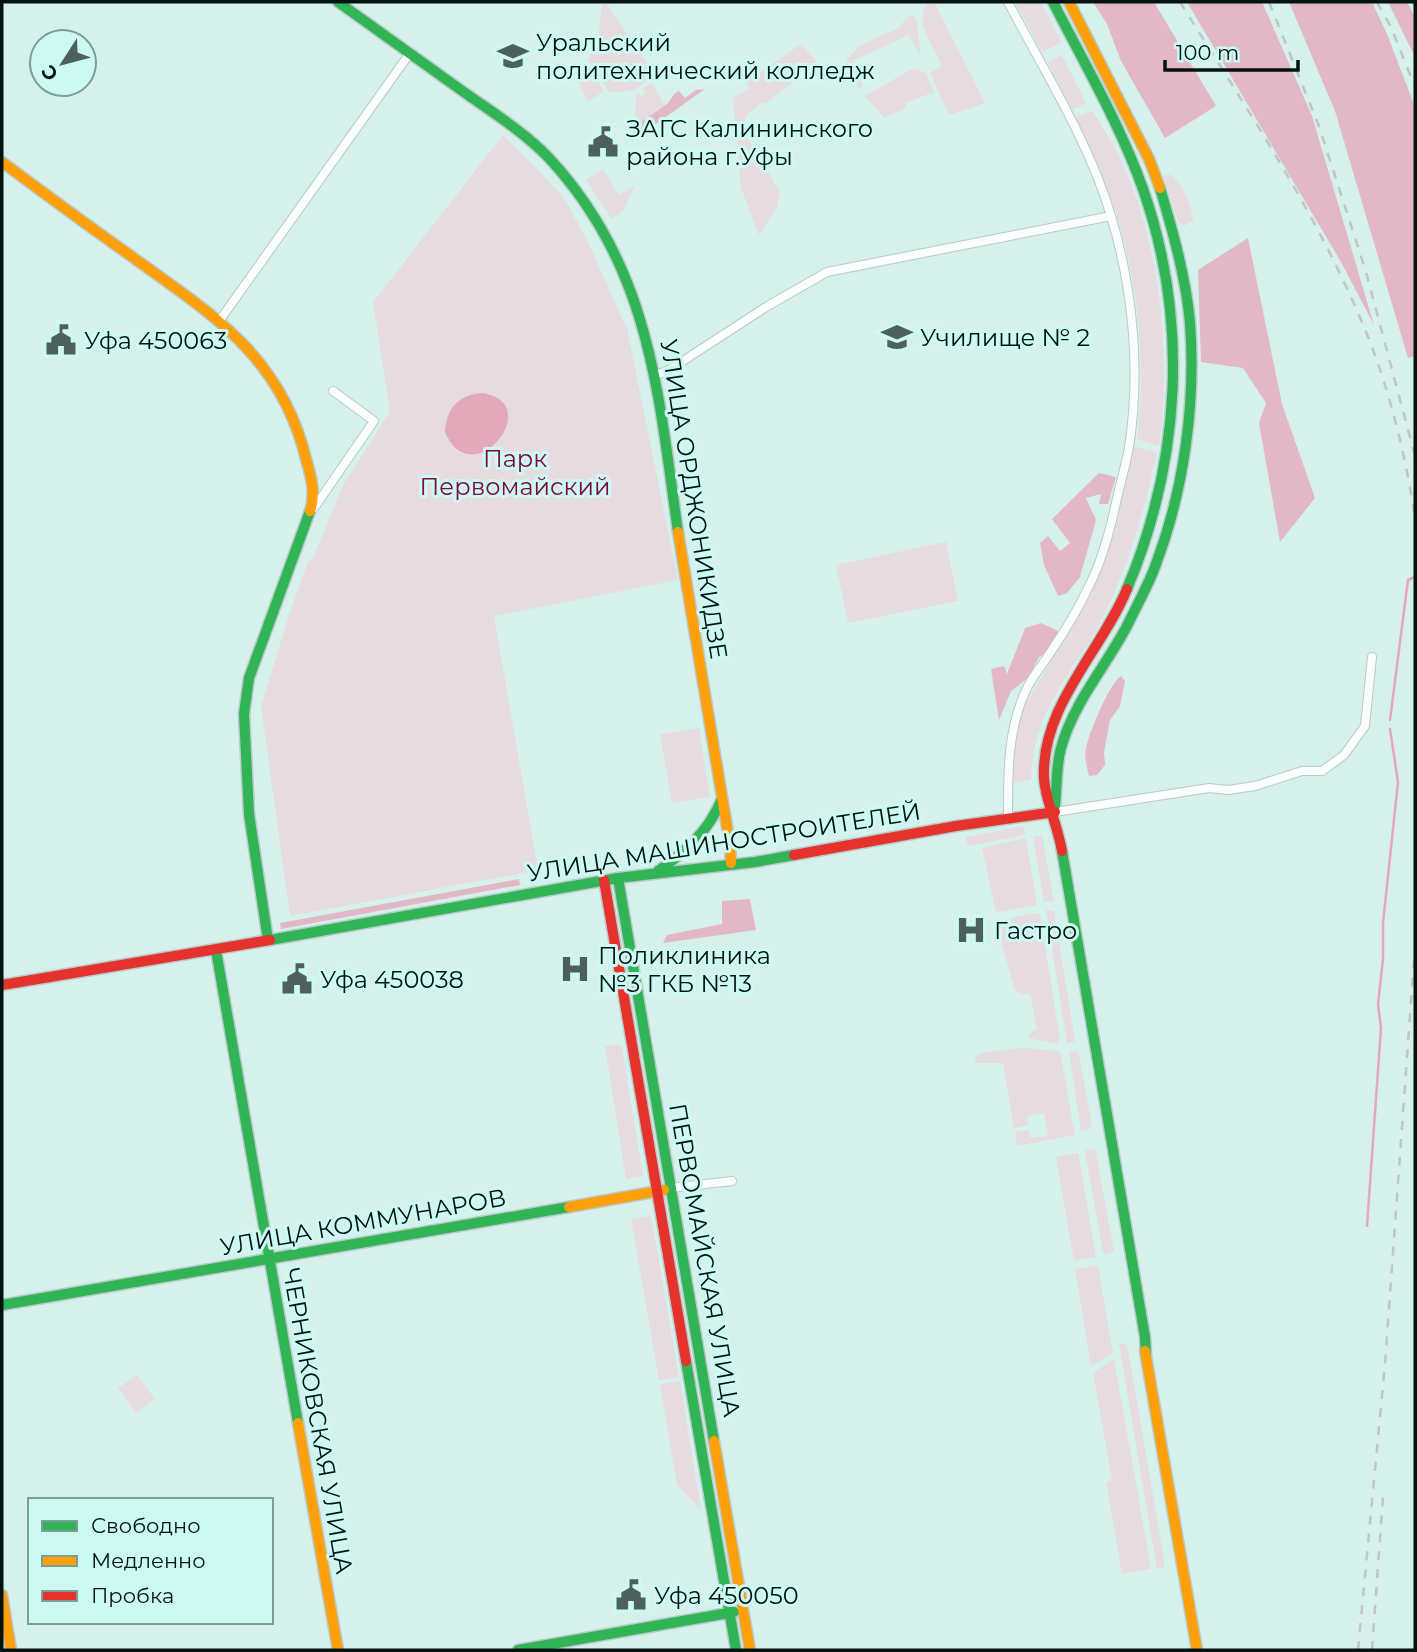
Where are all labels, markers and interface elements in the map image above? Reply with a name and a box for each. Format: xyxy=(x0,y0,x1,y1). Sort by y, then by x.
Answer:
north arrow xyxy=(28,28,98,98)
place label: Уральский политехнический колледж xyxy=(536,28,875,85)
scale bar xyxy=(1165,28,1298,72)
school or university icon: Уральский политехнический колледж xyxy=(496,39,530,73)
text: 100 m xyxy=(1176,40,1239,65)
text: С xyxy=(36,60,63,85)
place label: ЗАГС Калининского района г.Уфы xyxy=(626,114,873,171)
public building icon: ЗАГС Калининского района г.Уфы xyxy=(586,125,620,159)
school or university icon: Училище № 2 xyxy=(880,320,914,354)
public building icon: Уфа 450063 xyxy=(44,323,78,357)
place label: Училище № 2 xyxy=(920,323,1090,352)
place label: Уфа 450063 xyxy=(84,326,227,355)
street label: УЛИЦА ОРДЖОНИКИДЗЕ xyxy=(654,337,734,661)
park label: Парк Первомайский xyxy=(420,444,610,501)
street label: УЛИЦА МАШИНОСТРОИТЕЛЕЙ xyxy=(525,797,923,887)
hospital icon: Гастро xyxy=(954,913,988,947)
place label: Гастро xyxy=(994,916,1077,945)
place label: Поликлиника №3 ГКБ №13 xyxy=(598,941,771,998)
hospital icon: Поликлиника №3 ГКБ №13 xyxy=(558,952,592,986)
public building icon: Уфа 450038 xyxy=(280,962,314,996)
place label: Уфа 450038 xyxy=(320,965,464,994)
street label: ПЕРВОМАЙСКАЯ УЛИЦА xyxy=(663,1101,747,1419)
street label: УЛИЦА КОММУНАРОВ xyxy=(218,1183,508,1261)
street label: ЧЕРНИКОВСКАЯ УЛИЦА xyxy=(277,1266,359,1576)
legend xyxy=(28,1498,273,1624)
text: Свободно xyxy=(91,1513,201,1538)
text: Медленно xyxy=(91,1548,206,1573)
public building icon: Уфа 450050 xyxy=(614,1578,648,1612)
place label: Уфа 450050 xyxy=(654,1581,799,1610)
text: Пробка xyxy=(91,1583,174,1608)

